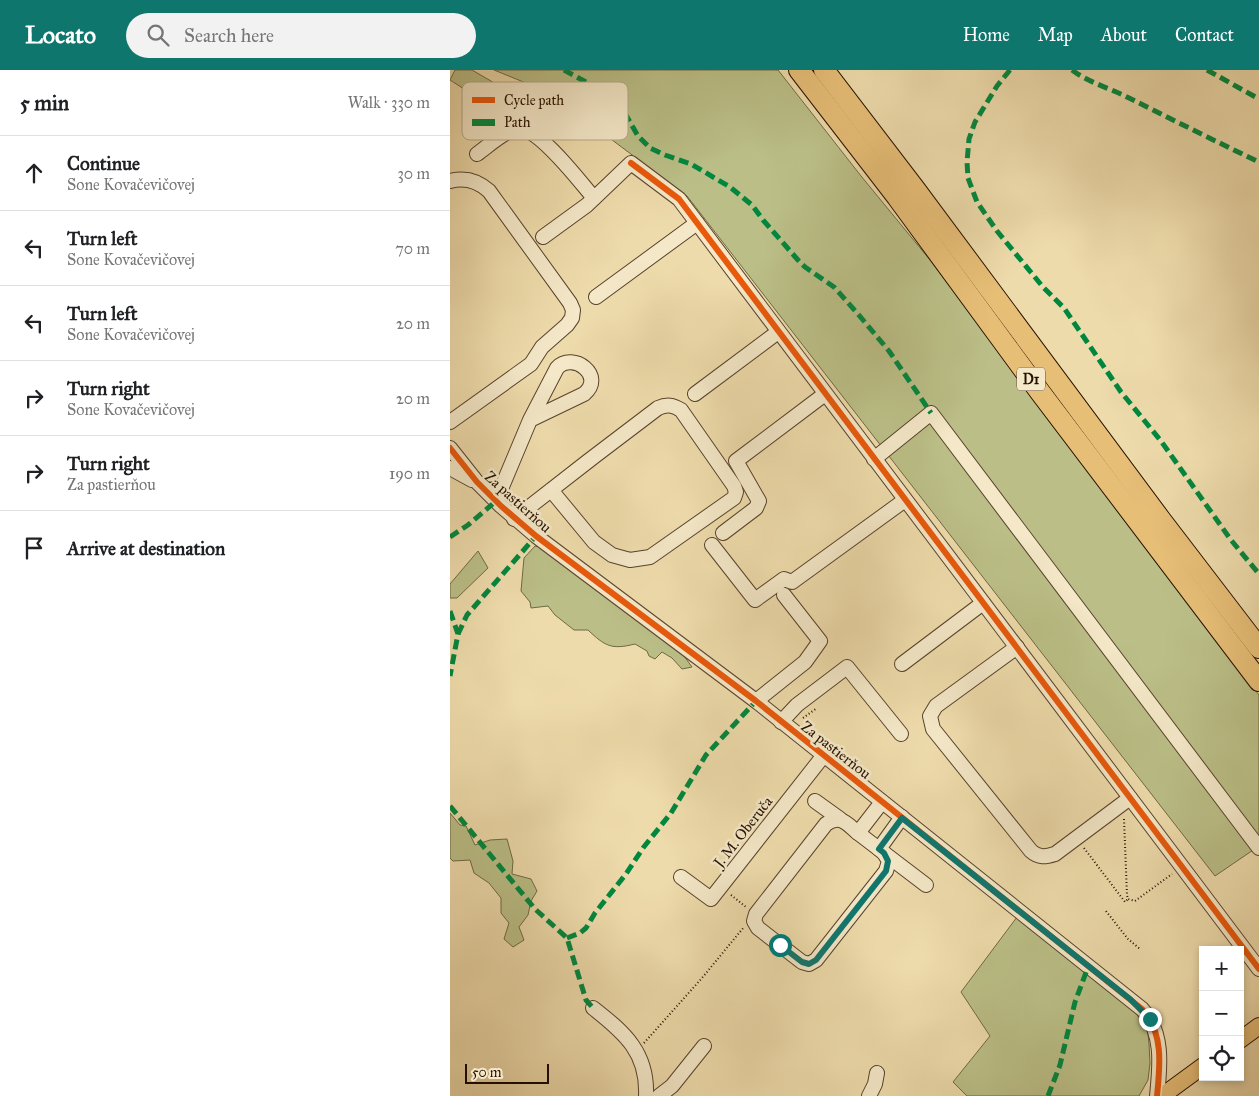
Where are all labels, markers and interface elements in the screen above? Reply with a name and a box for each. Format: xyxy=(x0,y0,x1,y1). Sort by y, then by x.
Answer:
search box xyxy=(126,13,476,58)
text: Locato xyxy=(25,20,96,50)
icon: search xyxy=(144,21,172,49)
text: Search here xyxy=(184,24,274,47)
text: Home xyxy=(963,24,1010,46)
text: Map xyxy=(1038,24,1073,46)
text: About xyxy=(1101,24,1147,46)
text: Contact xyxy=(1175,24,1234,46)
legend xyxy=(462,82,628,140)
text: 5 min xyxy=(20,90,69,116)
text: Cycle path xyxy=(504,92,564,109)
text: Walk · 330 m xyxy=(348,93,430,112)
text: Path xyxy=(504,114,531,131)
text: Continue xyxy=(67,152,140,175)
icon: ahead xyxy=(20,159,48,187)
text: 30 m xyxy=(397,164,430,183)
text: Sone Kovačevičovej xyxy=(67,175,195,194)
text: Turn left xyxy=(67,227,137,250)
icon: left xyxy=(20,234,48,262)
text: 70 m xyxy=(395,239,430,258)
text: Sone Kovačevičovej xyxy=(67,250,195,269)
text: Turn left xyxy=(67,302,137,325)
icon: left xyxy=(20,309,48,337)
text: 20 m xyxy=(396,314,430,333)
text: Sone Kovačevičovej xyxy=(67,325,195,344)
road number: D1 xyxy=(1017,368,1045,390)
text: Turn right xyxy=(67,377,150,400)
icon: right xyxy=(20,384,48,412)
text: 20 m xyxy=(396,389,430,408)
text: Sone Kovačevičovej xyxy=(67,400,195,419)
text: Turn right xyxy=(67,452,150,475)
icon: right xyxy=(20,459,48,487)
text: 190 m xyxy=(389,464,430,483)
street label: Za pastierňou xyxy=(481,467,555,537)
text: Za pastierňou xyxy=(67,475,156,494)
icon: arrive xyxy=(20,534,48,562)
text: Arrive at destination xyxy=(67,537,225,560)
street label: Za pastierňou xyxy=(798,717,874,783)
street label: J. M. Oberuča xyxy=(708,792,777,873)
route start xyxy=(769,934,792,957)
map controls xyxy=(1199,946,1244,1081)
button: + xyxy=(1199,946,1244,991)
button: − xyxy=(1199,991,1244,1036)
route end xyxy=(1139,1008,1162,1031)
button: locate xyxy=(1199,1036,1244,1081)
scale bar xyxy=(465,1061,549,1084)
text: 50 m xyxy=(472,1064,501,1081)

